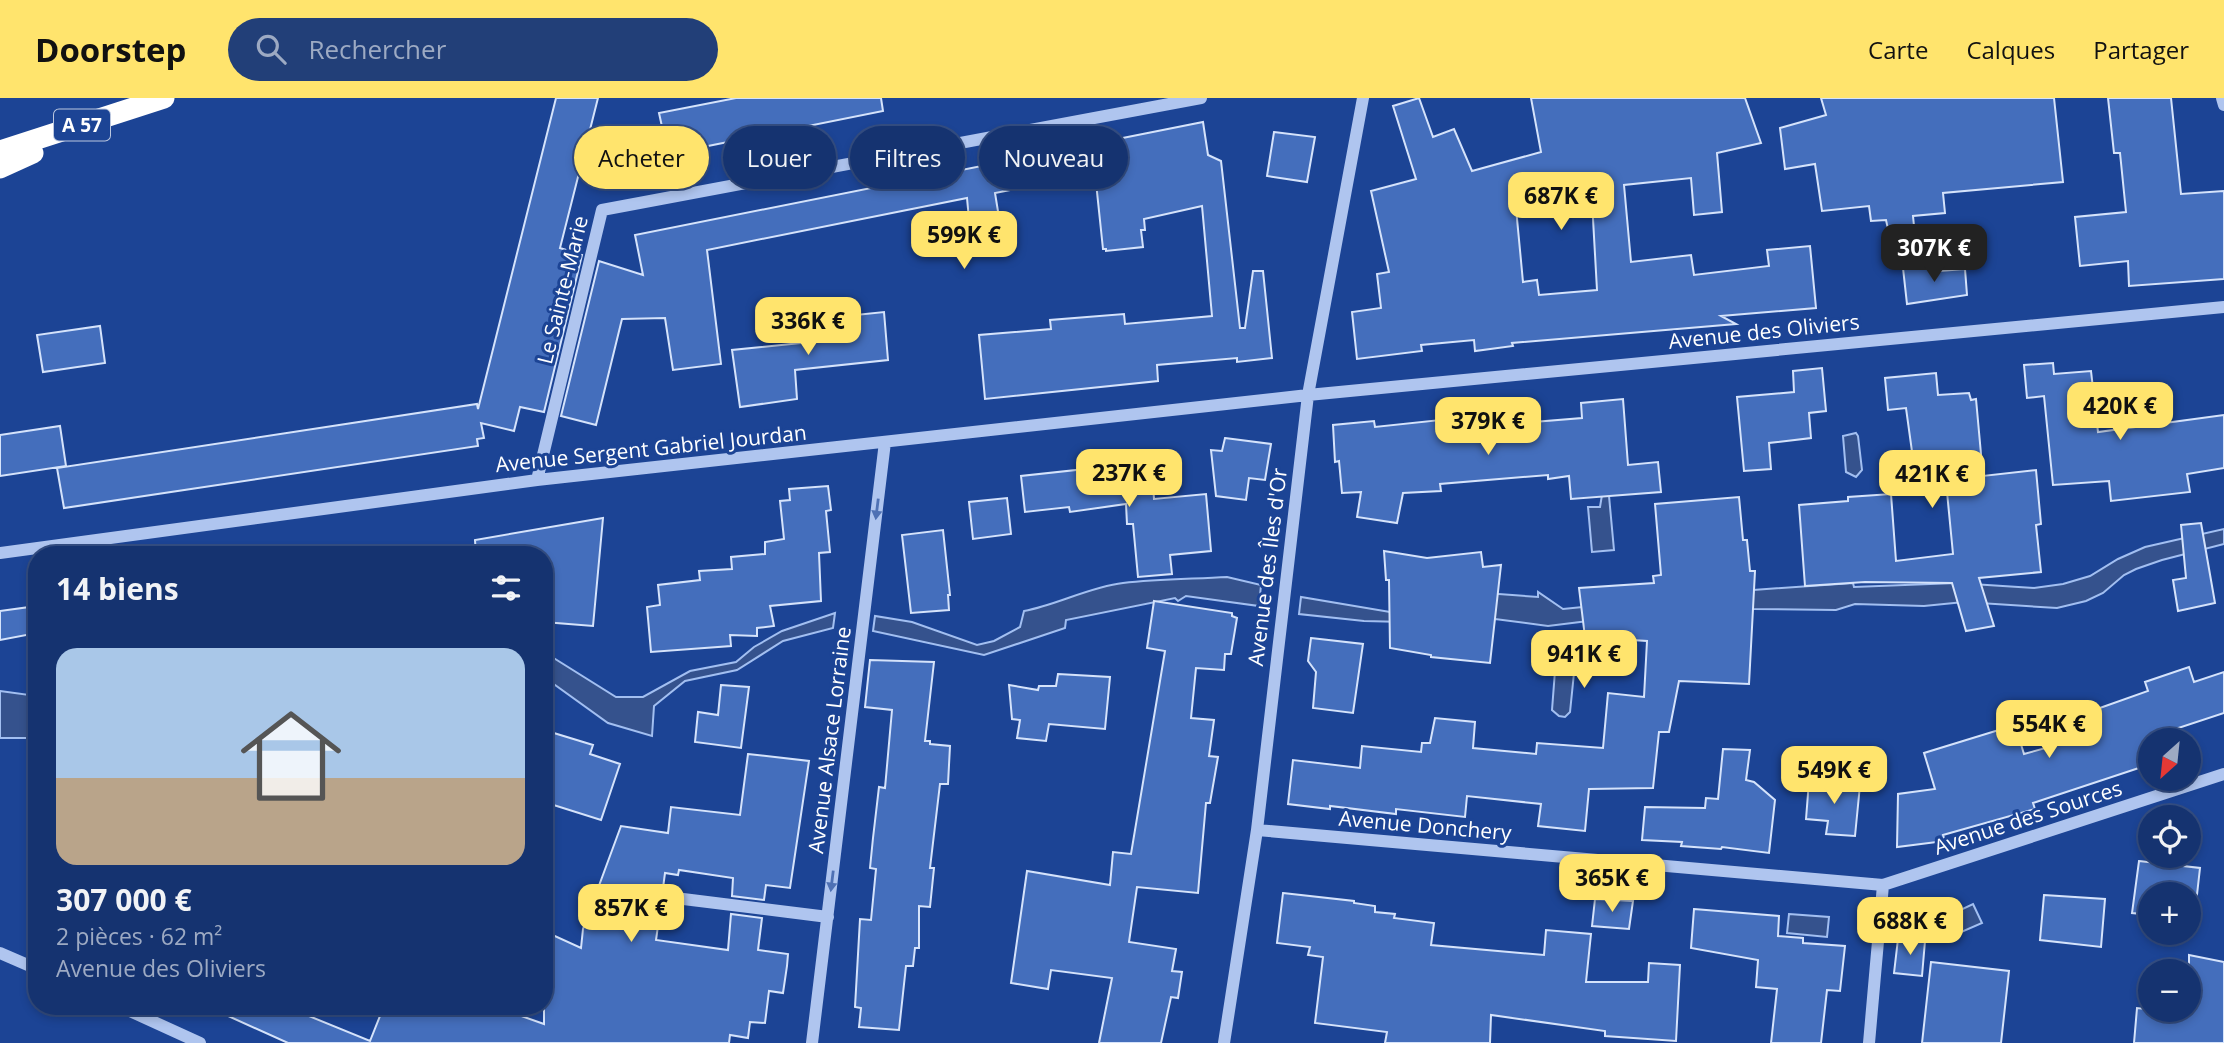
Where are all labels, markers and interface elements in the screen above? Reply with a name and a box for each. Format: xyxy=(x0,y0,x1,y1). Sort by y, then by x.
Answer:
search box xyxy=(228,18,718,81)
text: Doorstep xyxy=(35,27,186,72)
icon: search xyxy=(252,30,290,68)
text: Rechercher xyxy=(308,31,446,67)
text: Carte xyxy=(1868,33,1928,66)
text: Calques xyxy=(1966,33,2055,66)
text: Partager xyxy=(2093,33,2189,66)
road number: A 57 xyxy=(54,110,110,140)
chip: Acheter xyxy=(574,126,709,189)
chip: Louer xyxy=(723,126,836,189)
chip: Filtres xyxy=(850,126,965,189)
chip: Nouveau xyxy=(979,126,1128,189)
pin: 687K € xyxy=(1504,172,1618,232)
text: 687K € xyxy=(1524,179,1598,211)
pin: 599K € xyxy=(907,212,1021,271)
street label: Le Sainte-Marie xyxy=(530,213,594,367)
text: 599K € xyxy=(927,218,1001,250)
pin: 307K € xyxy=(1877,225,1991,284)
text: 307K € xyxy=(1897,231,1971,263)
pin: 336K € xyxy=(751,298,865,357)
text: 336K € xyxy=(771,304,845,336)
street label: Avenue des Oliviers xyxy=(1667,307,1861,355)
pin: 420K € xyxy=(2063,382,2177,442)
text: 420K € xyxy=(2083,389,2157,421)
pin: 379K € xyxy=(1431,398,1545,457)
text: 379K € xyxy=(1451,404,1525,436)
street label: Avenue Sergent Gabriel Jourdan xyxy=(494,418,808,478)
pin: 237K € xyxy=(1072,450,1186,509)
pin: 421K € xyxy=(1875,450,1989,510)
text: 237K € xyxy=(1092,456,1166,488)
text: 421K € xyxy=(1895,457,1969,489)
street label: Avenue des Îles d'Or xyxy=(1241,466,1293,668)
one-way arrow xyxy=(872,499,883,521)
text: 14 biens xyxy=(56,568,179,609)
icon: filters xyxy=(487,569,525,607)
street label: Avenue Alsace Lorraine xyxy=(801,625,857,855)
pin: 941K € xyxy=(1527,630,1641,690)
text: 941K € xyxy=(1547,637,1621,669)
icon: home xyxy=(228,693,354,819)
pin: 554K € xyxy=(1992,700,2106,760)
text: 554K € xyxy=(2012,707,2086,739)
north arrow xyxy=(2138,728,2202,791)
map controls xyxy=(2138,728,2201,1022)
pin: 549K € xyxy=(1777,746,1891,806)
text: 549K € xyxy=(1797,753,1871,785)
street label: Avenue des Sources xyxy=(1930,773,2125,861)
street label: Avenue Donchery xyxy=(1338,804,1513,847)
button: locate xyxy=(2138,805,2201,868)
pin: 365K € xyxy=(1555,854,1669,914)
text: 365K € xyxy=(1575,861,1649,893)
one-way arrow xyxy=(826,870,837,892)
text: 307 000 € xyxy=(56,879,192,920)
button: + xyxy=(2138,882,2201,945)
pin: 857K € xyxy=(574,884,688,944)
text: 857K € xyxy=(594,891,668,923)
pin: 688K € xyxy=(1853,898,1967,957)
text: 688K € xyxy=(1873,904,1947,936)
text: 2 pièces · 62 m² xyxy=(56,920,222,952)
text: Avenue des Oliviers xyxy=(56,952,266,984)
button: − xyxy=(2138,959,2201,1022)

